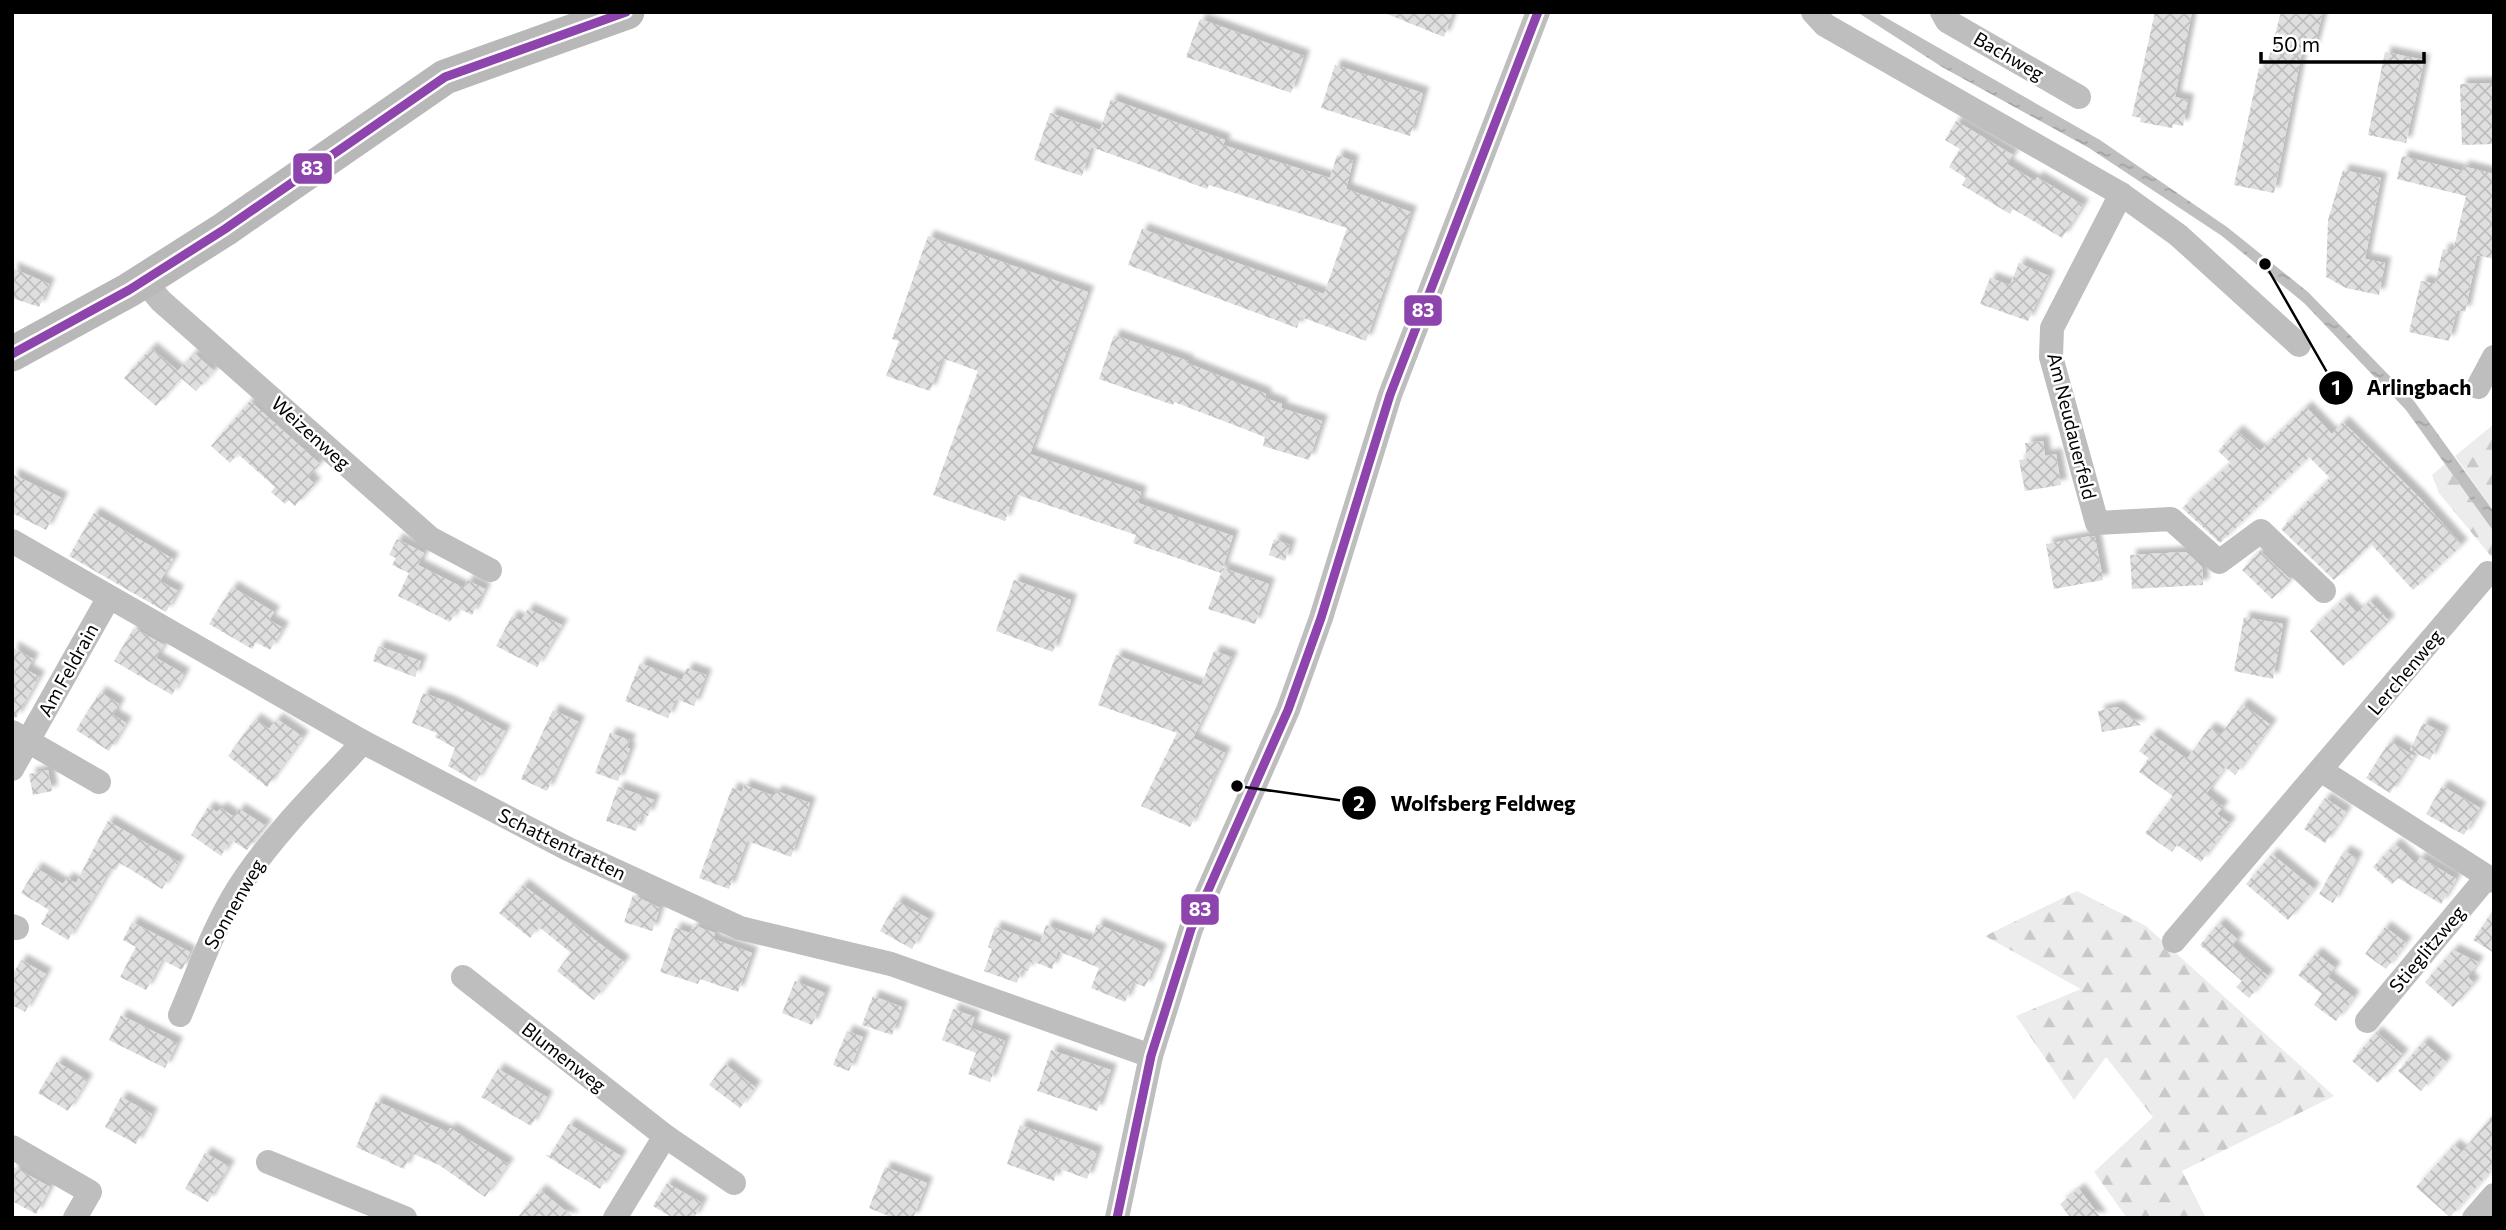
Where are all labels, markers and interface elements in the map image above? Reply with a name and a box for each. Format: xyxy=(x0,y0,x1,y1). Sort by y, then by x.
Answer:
scale bar xyxy=(2261,21,2424,65)
street label: Bachweg xyxy=(1970,26,2049,85)
text: 50 m xyxy=(2272,31,2320,56)
line badge: 83 xyxy=(292,152,333,185)
text: 83 xyxy=(301,156,323,179)
line badge: 83 xyxy=(1403,294,1443,327)
text: 83 xyxy=(1412,298,1434,321)
street label: Am Neudauerfeld xyxy=(2043,350,2102,502)
callout: Arlingbach xyxy=(2318,367,2486,409)
text: 1 xyxy=(2331,374,2341,399)
text: Arlingbach xyxy=(2367,374,2471,399)
street label: Weizenweg xyxy=(267,391,356,474)
street label: Am Feldrain xyxy=(33,619,103,720)
street label: Lerchenweg xyxy=(2362,624,2447,719)
callout: Wolfsberg Feldweg xyxy=(1341,782,1590,824)
text: 2 xyxy=(1353,790,1365,815)
text: Wolfsberg Feldweg xyxy=(1390,790,1576,815)
street label: Schattentratten xyxy=(495,803,630,884)
street label: Sonnenweg xyxy=(199,855,269,953)
line badge: 83 xyxy=(1180,893,1220,926)
text: 83 xyxy=(1189,897,1211,920)
street label: Stieglitzweg xyxy=(2384,901,2470,997)
street label: Blumenweg xyxy=(518,1017,611,1097)

